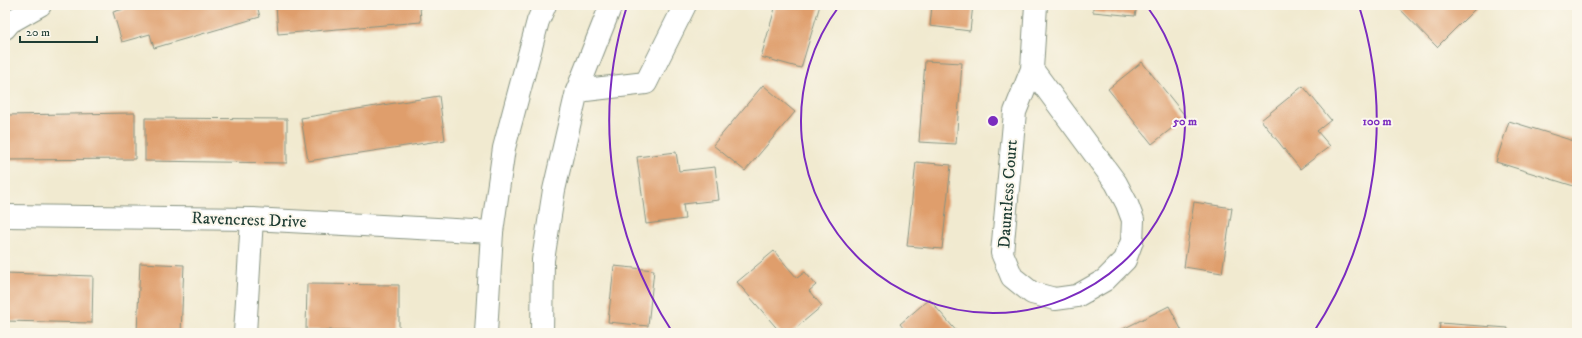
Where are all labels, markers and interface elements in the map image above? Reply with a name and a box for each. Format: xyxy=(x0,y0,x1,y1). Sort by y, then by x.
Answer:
scale bar xyxy=(20,18,97,44)
text: 20 m xyxy=(26,25,50,40)
centre of rings xyxy=(986,114,1000,128)
text: 50 m xyxy=(1172,114,1197,129)
text: 100 m xyxy=(1363,114,1391,129)
street label: Dauntless Court xyxy=(993,138,1023,249)
street label: Ravencrest Drive xyxy=(191,207,307,233)

